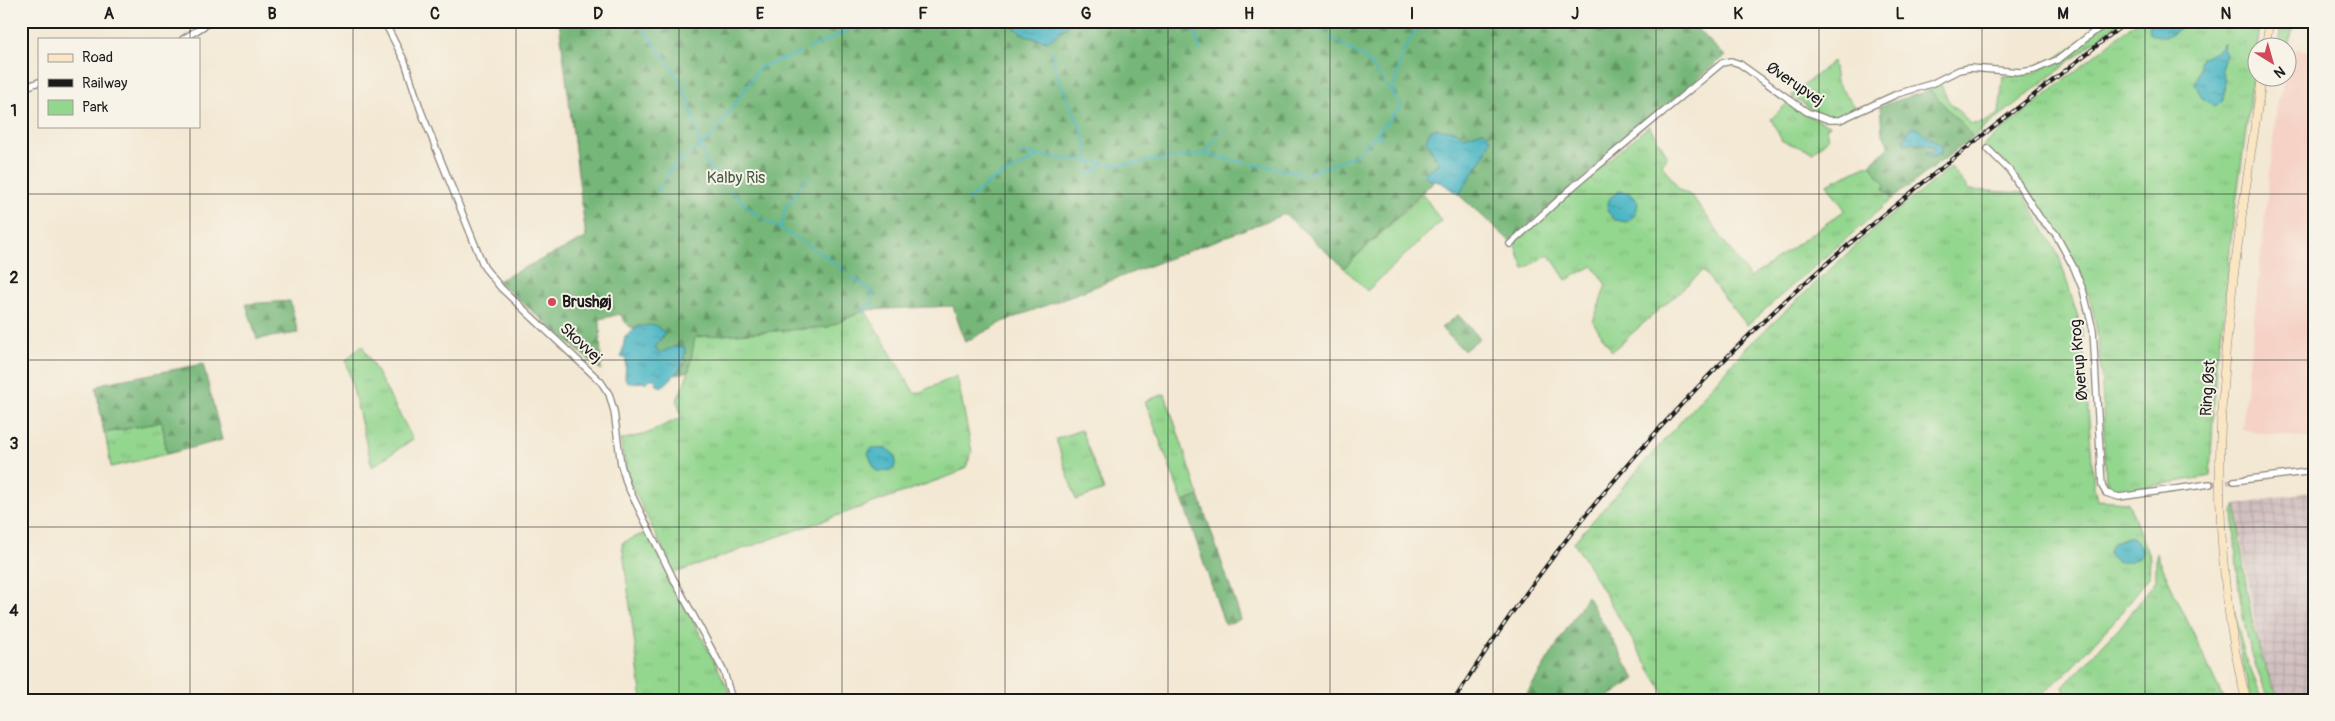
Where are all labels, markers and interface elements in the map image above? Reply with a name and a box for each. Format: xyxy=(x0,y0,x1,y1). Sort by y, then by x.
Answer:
text: A xyxy=(104,4,115,24)
text: B xyxy=(267,4,277,24)
text: C xyxy=(430,4,440,24)
text: D xyxy=(593,4,603,24)
text: E xyxy=(756,4,765,24)
text: F xyxy=(918,4,928,24)
text: G xyxy=(1081,4,1092,24)
text: H xyxy=(1244,4,1254,24)
text: I xyxy=(1410,4,1414,24)
text: J xyxy=(1571,4,1579,24)
text: K xyxy=(1733,4,1743,24)
text: L xyxy=(1895,4,1905,24)
text: M xyxy=(2057,4,2069,24)
text: N xyxy=(2221,4,2232,24)
legend xyxy=(38,38,200,128)
north arrow xyxy=(2248,38,2298,88)
text: Road xyxy=(82,48,113,67)
street label: Øverupvej xyxy=(1762,57,1828,111)
text: N xyxy=(2271,62,2288,82)
text: Railway xyxy=(82,74,128,93)
text: Park xyxy=(82,98,109,117)
text: 1 xyxy=(11,101,17,121)
park label: Kalby Ris xyxy=(707,168,765,188)
text: 2 xyxy=(10,268,19,288)
place label: Brushøj xyxy=(562,292,612,312)
marker: Brushøj xyxy=(546,296,558,308)
street label: Skovvej xyxy=(556,318,606,368)
street label: Øverup Krog xyxy=(2065,318,2093,402)
street label: Ring Øst xyxy=(2196,359,2220,417)
text: 3 xyxy=(10,434,19,454)
text: 4 xyxy=(9,601,19,621)

